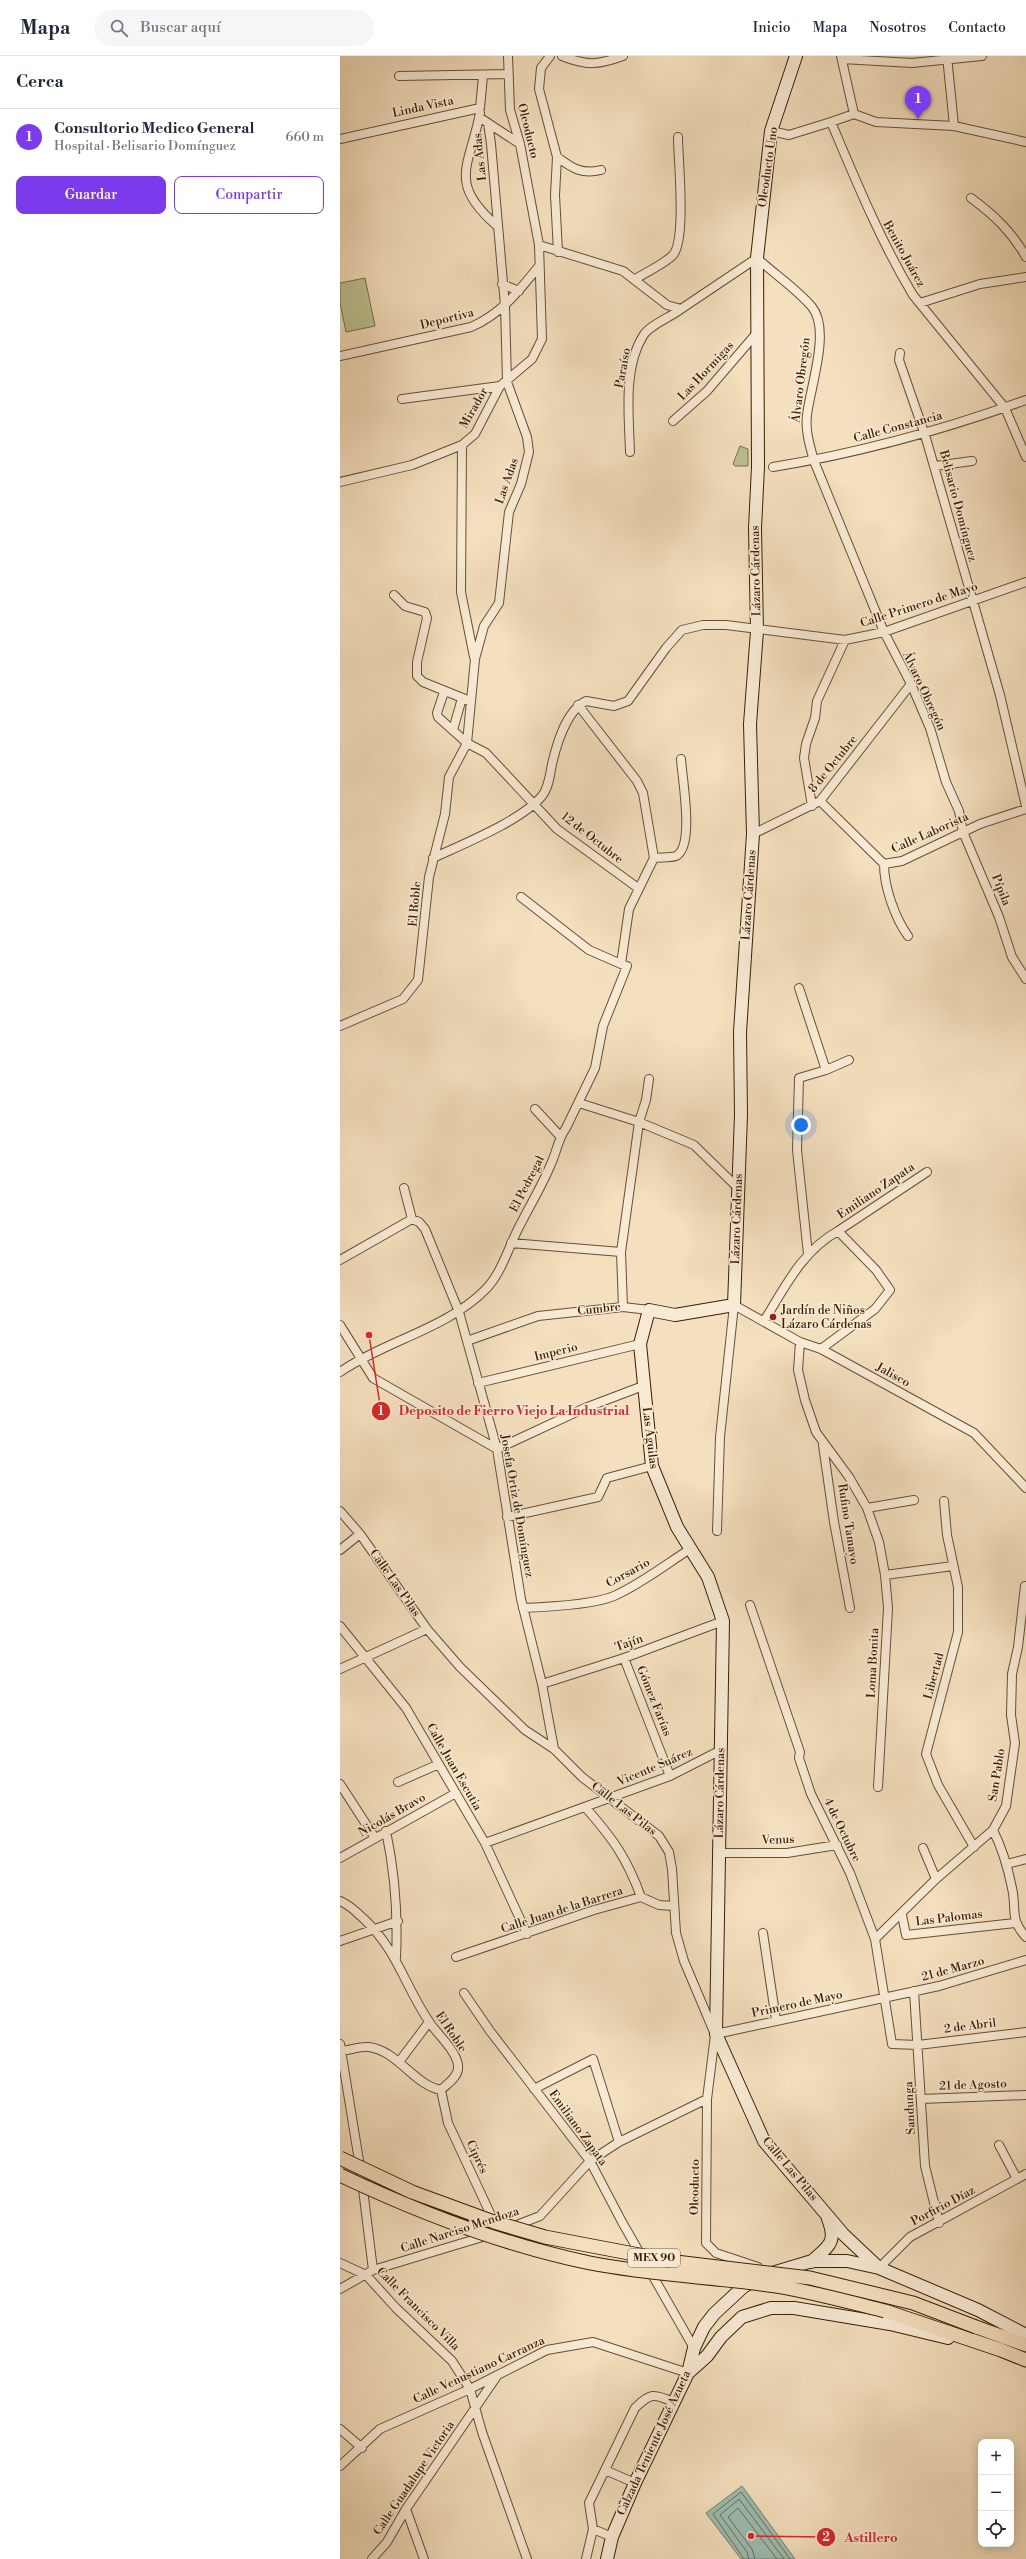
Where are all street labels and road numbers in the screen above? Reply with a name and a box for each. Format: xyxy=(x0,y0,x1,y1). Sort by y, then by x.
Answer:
street label: Linda Vista xyxy=(391,93,456,121)
street label: Oleoducto xyxy=(514,102,542,160)
street label: Oleoducto Uno xyxy=(755,125,781,208)
street label: Las Adas xyxy=(470,132,490,182)
street label: Benito Juárez xyxy=(879,217,929,290)
street label: Deportiva xyxy=(419,305,476,333)
street label: Álvaro Obregón xyxy=(786,336,814,424)
street label: Las Hormigas xyxy=(675,338,737,404)
street label: Paraíso xyxy=(612,346,634,389)
street label: Mirador xyxy=(456,385,492,431)
street label: Calle Constancia xyxy=(852,408,945,446)
street label: Belisario Domínguez xyxy=(936,448,980,563)
street label: Las Adas xyxy=(492,456,522,506)
street label: Lázaro Cárdenas xyxy=(748,525,764,617)
street label: Calle Primero de Mayo xyxy=(858,579,980,631)
street label: Álvaro Obregón xyxy=(899,647,951,733)
street label: 8 de Octubre xyxy=(805,732,861,796)
street label: 12 de Octubre xyxy=(558,809,626,867)
street label: Calle Laborista xyxy=(889,809,972,857)
street label: Lázaro Cárdenas xyxy=(738,849,760,941)
street label: Pípila xyxy=(988,872,1014,909)
street label: El Roble xyxy=(406,881,424,927)
street label: El Pedregal xyxy=(506,1153,548,1215)
street label: Emiliano Zapata xyxy=(834,1159,918,1222)
street label: Lázaro Cárdenas xyxy=(728,1173,746,1265)
street label: Cumbre xyxy=(577,1299,621,1319)
street label: Imperio xyxy=(533,1339,579,1365)
street label: Jalisco xyxy=(872,1359,913,1391)
street label: Las Águilas xyxy=(639,1406,663,1470)
street label: Josefa Ortiz de Domínguez xyxy=(497,1432,537,1579)
street label: Rufino Tamayo xyxy=(834,1483,862,1566)
street label: Calle Las Pilas xyxy=(366,1546,424,1620)
street label: Corsario xyxy=(604,1555,653,1591)
street label: Loma Bonita xyxy=(864,1627,882,1699)
street label: Tajín xyxy=(613,1631,645,1655)
street label: Libertad xyxy=(921,1651,947,1701)
street label: Gómez Farías xyxy=(633,1664,675,1738)
street label: Calle Juan Escutia xyxy=(423,1721,486,1814)
street label: Vicente Suárez xyxy=(614,1744,695,1790)
street label: Lázaro Cárdenas xyxy=(712,1747,728,1839)
street label: San Pablo xyxy=(985,1747,1009,1803)
street label: Calle Las Pilas xyxy=(588,1779,660,1839)
street label: Nicolás Bravo xyxy=(356,1790,428,1840)
street label: 4 de Octubre xyxy=(820,1795,864,1865)
street label: Venus xyxy=(760,1832,795,1848)
street label: Calle Juan de la Barrera xyxy=(499,1883,626,1937)
street label: Las Palomas xyxy=(915,1906,983,1930)
street label: 21 de Marzo xyxy=(920,1953,986,1985)
street label: Primero de Mayo xyxy=(750,1987,844,2021)
street label: El Roble xyxy=(432,2009,470,2055)
street label: 2 de Abril xyxy=(943,2015,997,2037)
street label: 21 de Agosto xyxy=(939,2076,1007,2094)
street label: Sandunga xyxy=(901,2080,919,2135)
street label: Emiliano Zapata xyxy=(545,2087,611,2170)
street label: Calle Las Pilas xyxy=(759,2134,821,2204)
street label: Ciprés xyxy=(463,2138,491,2176)
street label: Oleoducto xyxy=(687,2158,703,2215)
street label: Porfirio Díaz xyxy=(908,2183,978,2229)
street label: Calle Narciso Mendoza xyxy=(399,2203,522,2256)
road number: MEX 90 xyxy=(628,2249,680,2267)
street label: Calle Francisco Villa xyxy=(373,2264,463,2354)
street label: Calle Venustiano Carranza xyxy=(411,2332,548,2407)
street label: Calzada Teniente José Azueta xyxy=(614,2367,695,2518)
street label: Calle Guadalupe Victoria xyxy=(370,2417,458,2538)

